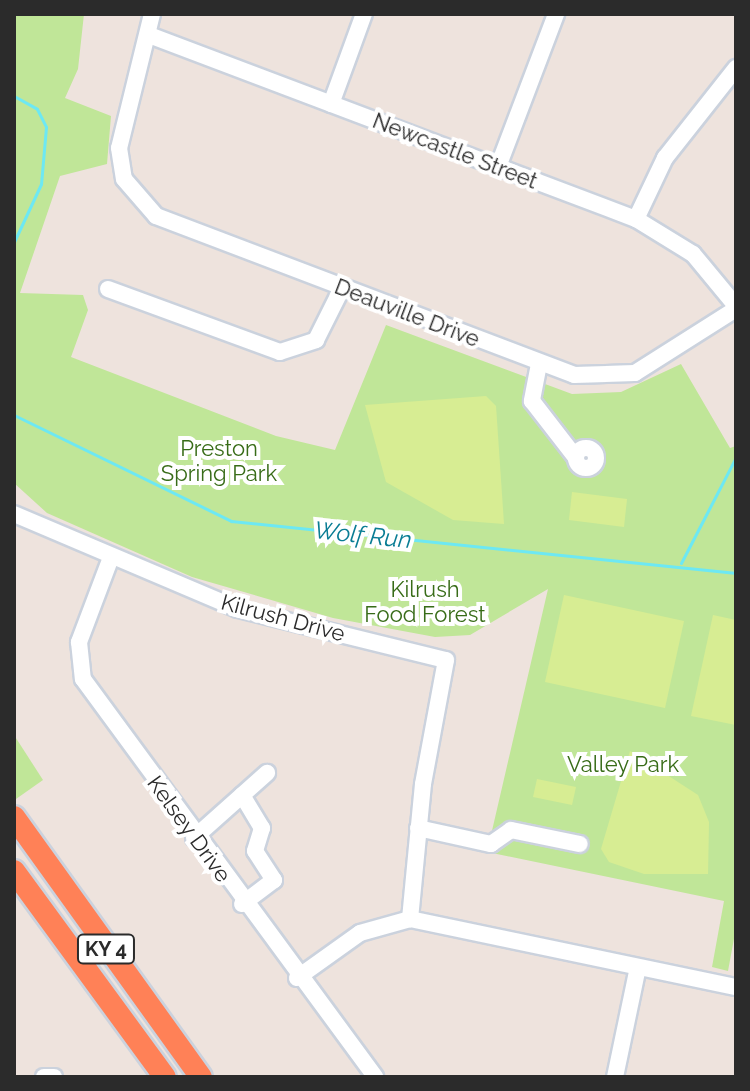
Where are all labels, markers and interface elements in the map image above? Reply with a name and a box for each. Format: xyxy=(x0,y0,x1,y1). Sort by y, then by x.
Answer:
street label: Newcastle Street xyxy=(369,107,541,195)
street label: Deauville Drive xyxy=(331,273,483,353)
park label: Preston Spring Park xyxy=(161,435,277,486)
water label: Wolf Run xyxy=(313,516,413,554)
park label: Kilrush Food Forest xyxy=(364,576,486,628)
street label: Kilrush Drive xyxy=(218,589,348,647)
park label: Valley Park xyxy=(567,752,679,778)
street label: Kelsey Drive xyxy=(141,770,237,888)
road number: KY 4 xyxy=(76,933,136,965)

